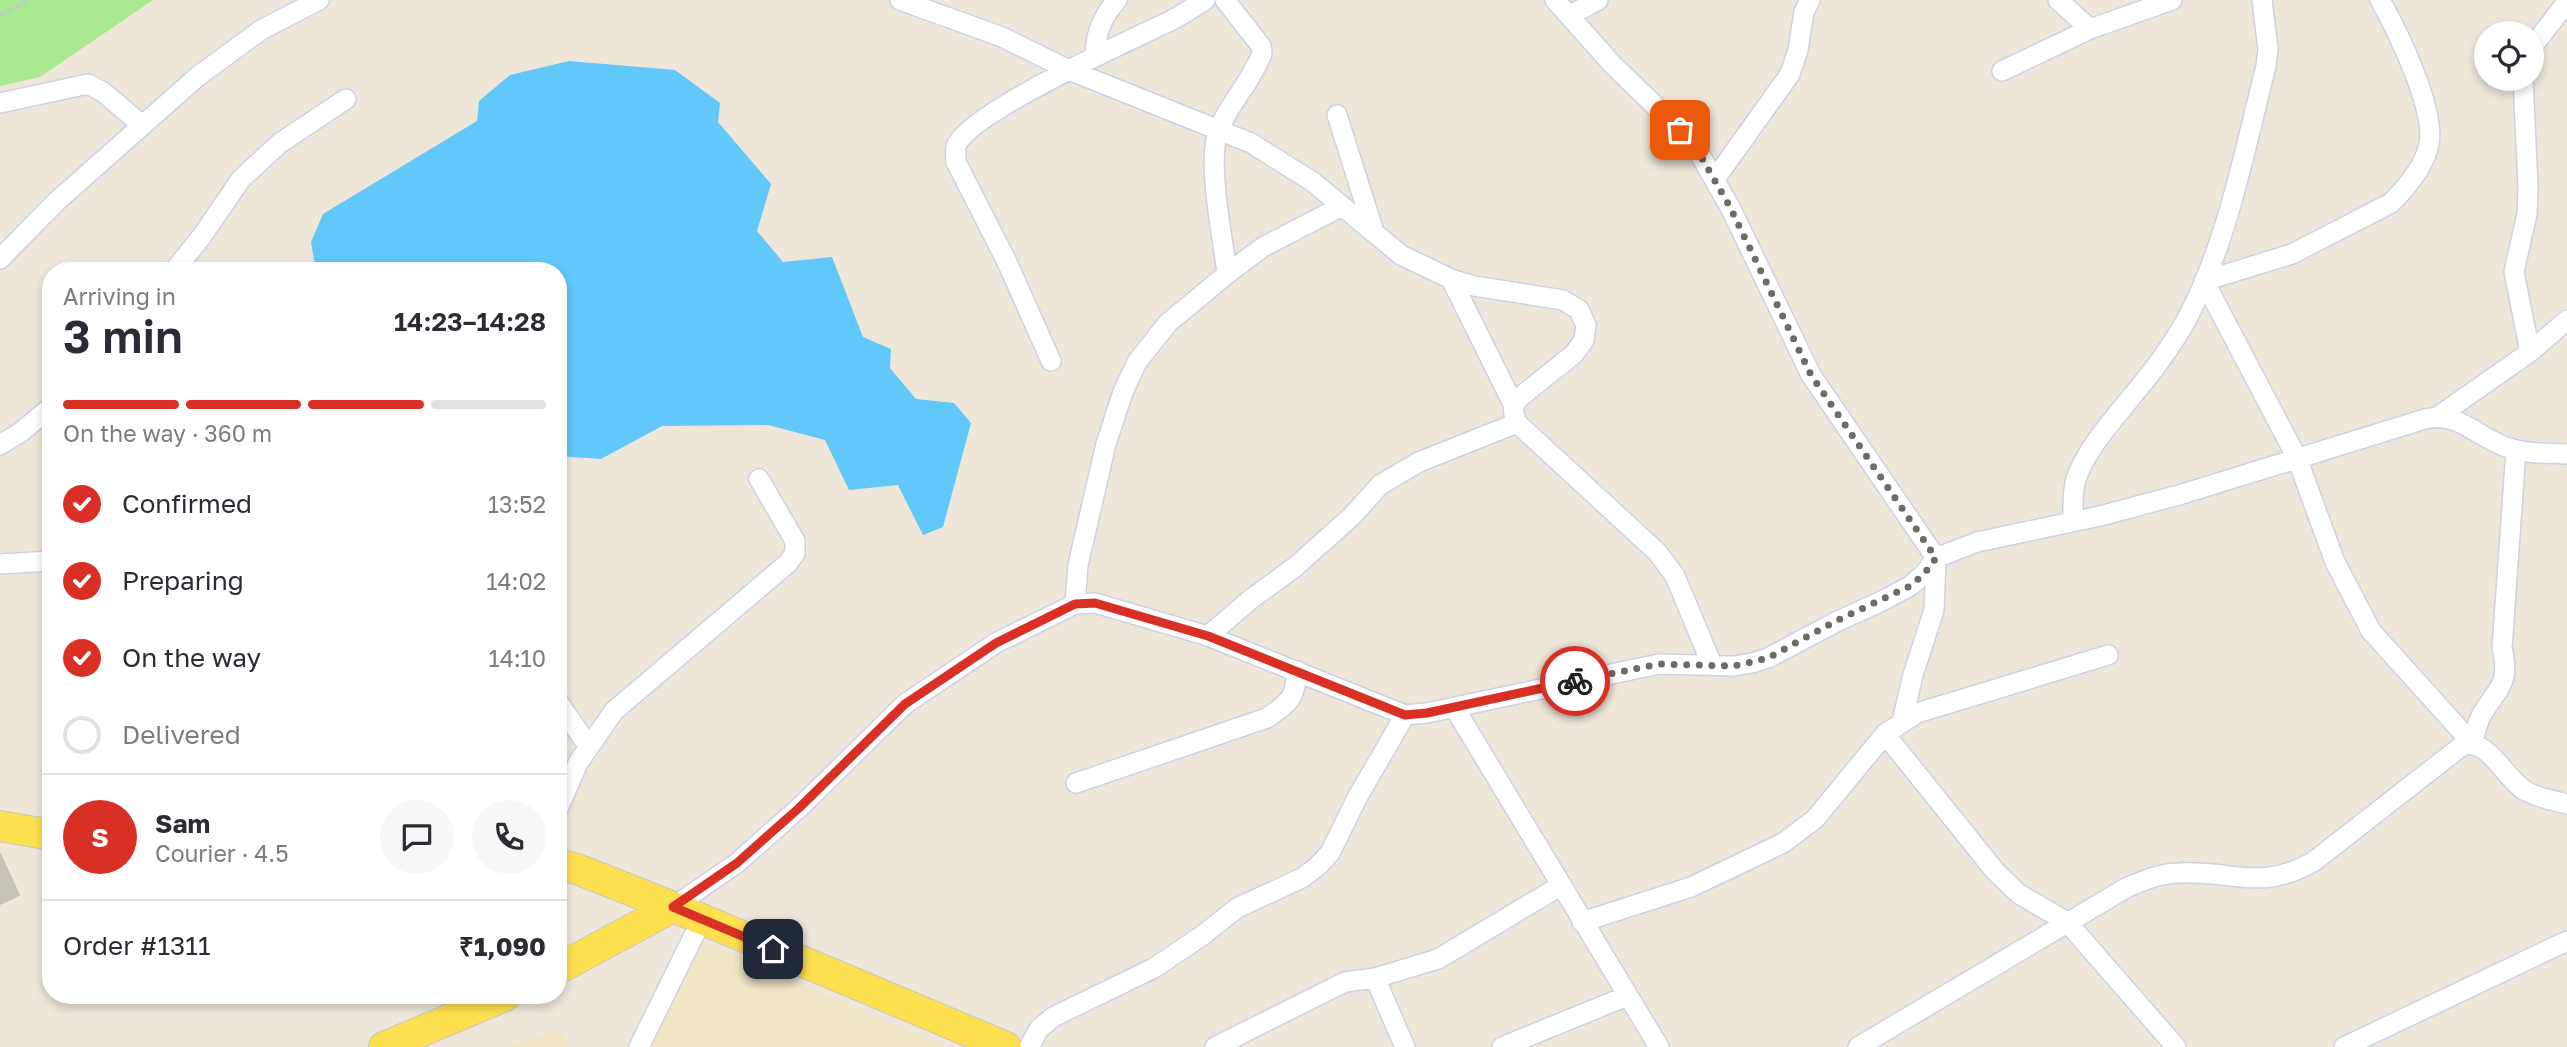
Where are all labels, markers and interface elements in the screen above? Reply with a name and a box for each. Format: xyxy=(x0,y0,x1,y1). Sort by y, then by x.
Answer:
map controls xyxy=(2474,21,2544,91)
button: locate xyxy=(2474,21,2544,91)
pin xyxy=(1650,100,1710,160)
icon: bag xyxy=(1661,111,1699,149)
text: Arriving in xyxy=(63,282,176,310)
text: 14:23–14:28 xyxy=(394,306,546,337)
text: 3 min xyxy=(63,308,183,363)
text: On the way · 360 m xyxy=(63,419,272,447)
icon: check xyxy=(63,485,101,523)
text: Confirmed xyxy=(122,488,252,519)
text: 13:52 xyxy=(488,490,546,518)
icon: check xyxy=(63,562,101,600)
text: Preparing xyxy=(122,565,244,596)
text: 14:02 xyxy=(486,567,546,595)
icon: check xyxy=(63,639,101,677)
text: On the way xyxy=(122,642,261,673)
text: 14:10 xyxy=(489,644,546,672)
courier xyxy=(1540,646,1610,716)
icon: bike xyxy=(1556,662,1594,700)
text: Delivered xyxy=(122,719,241,750)
button: chat xyxy=(380,800,454,874)
button: phone xyxy=(472,800,546,874)
text: Sam xyxy=(155,808,210,839)
text: S xyxy=(91,822,109,853)
text: Courier · 4.5 xyxy=(155,839,288,867)
pin xyxy=(743,919,803,979)
text: Order #1311 xyxy=(63,930,211,961)
icon: home xyxy=(754,930,792,968)
text: ₹1,090 xyxy=(459,931,546,962)

